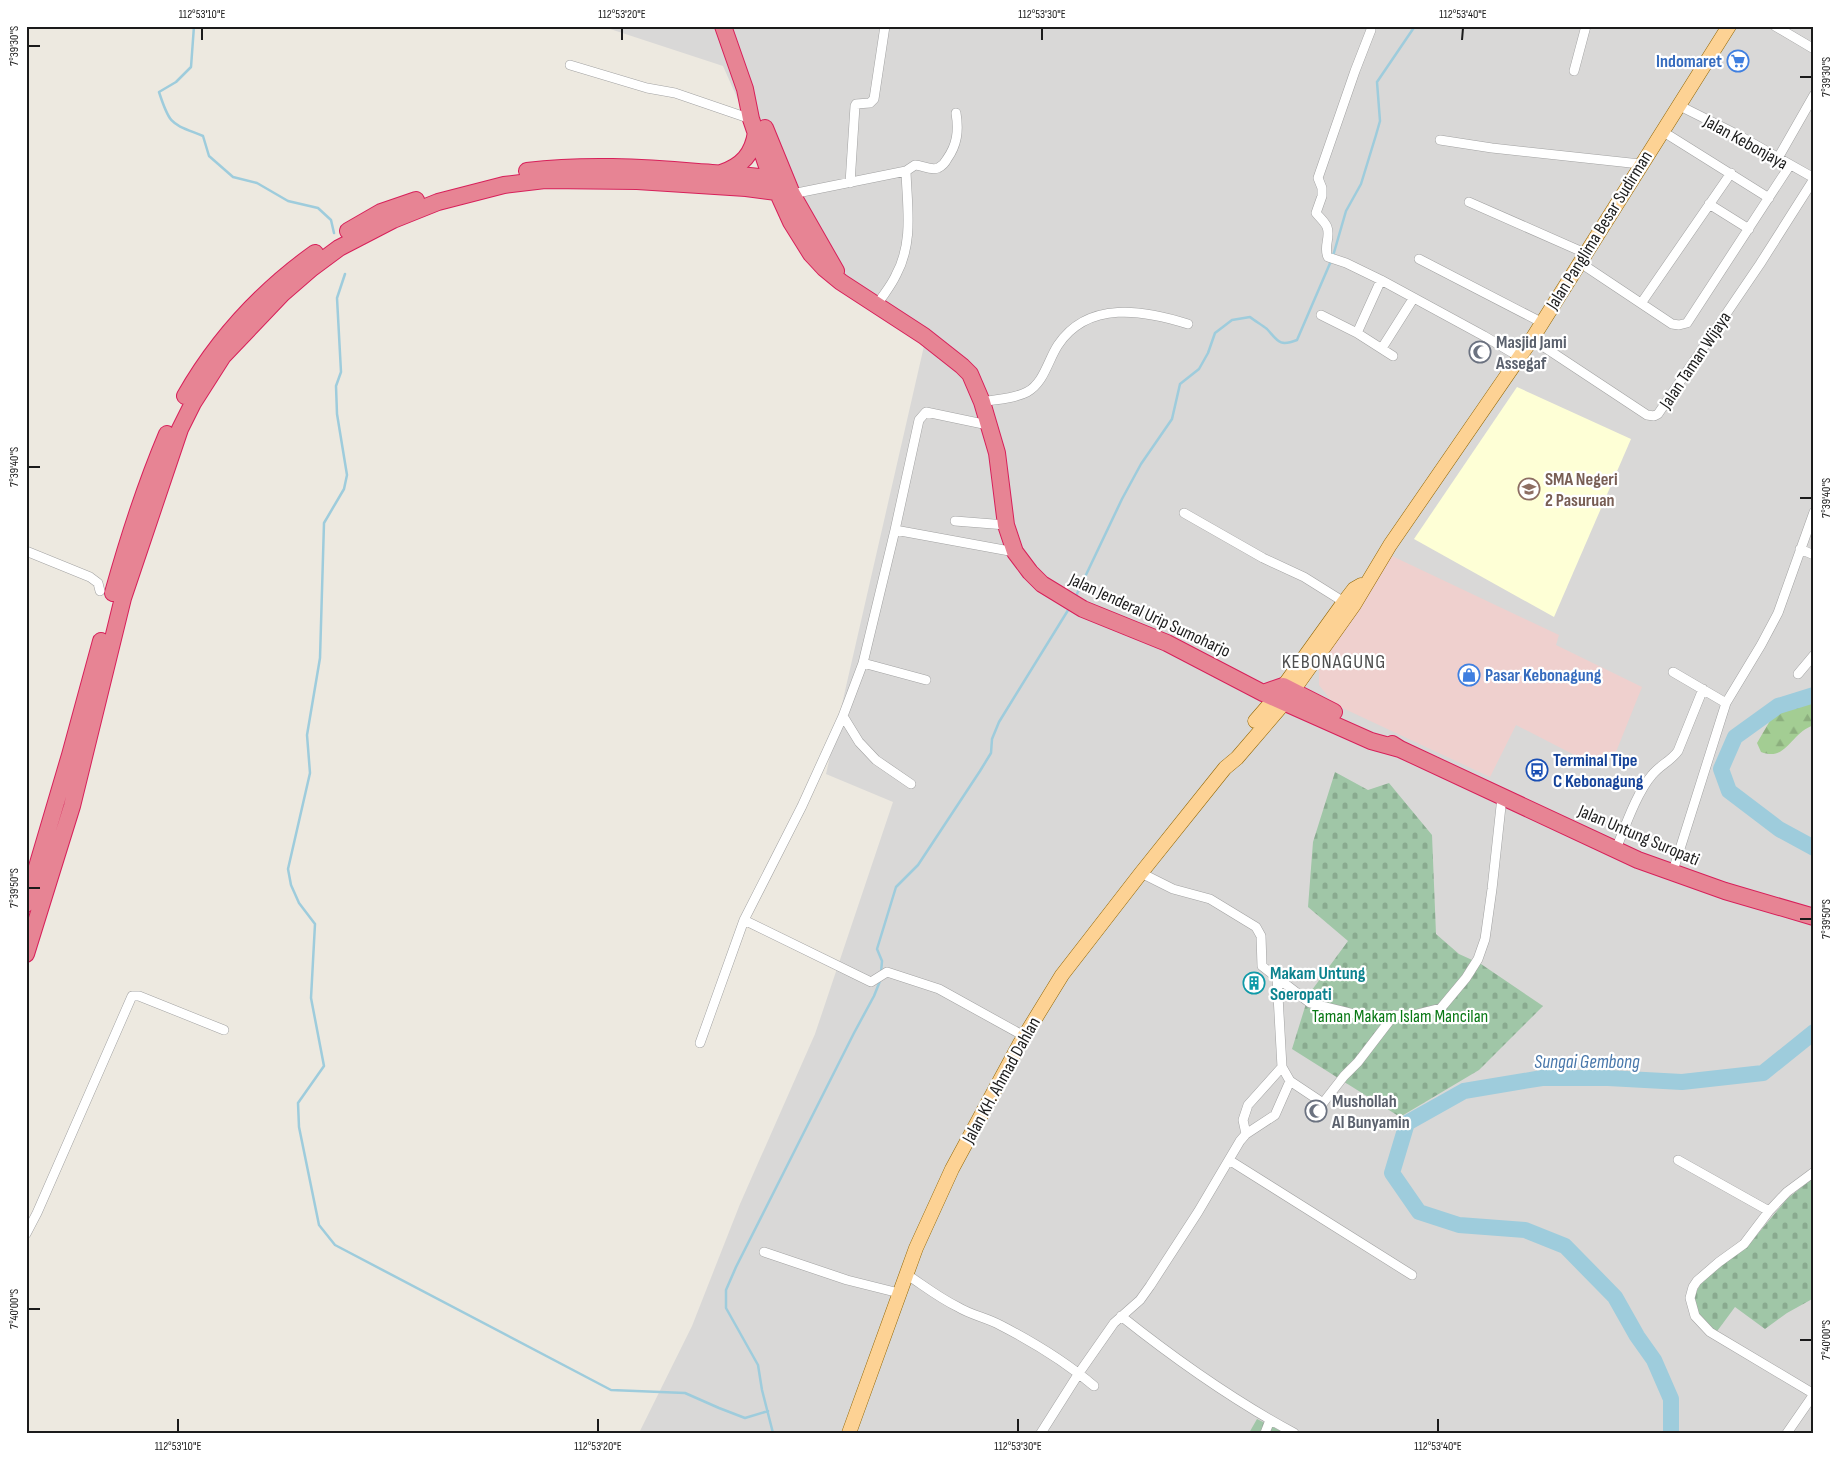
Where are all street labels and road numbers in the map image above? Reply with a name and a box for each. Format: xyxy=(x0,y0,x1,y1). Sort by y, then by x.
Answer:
street label: Jalan Kebonjaya xyxy=(1699,110,1791,174)
street label: Jalan Panglima Besar Sudirman xyxy=(1541,147,1657,314)
street label: Jalan Taman Wijaya xyxy=(1655,308,1736,414)
street label: Jalan Jenderal Urip Sumoharjo xyxy=(1065,568,1234,662)
street label: Jalan Untung Suropati xyxy=(1574,800,1703,870)
street label: Jalan KH. Ahmad Dahlan xyxy=(958,1014,1045,1148)

